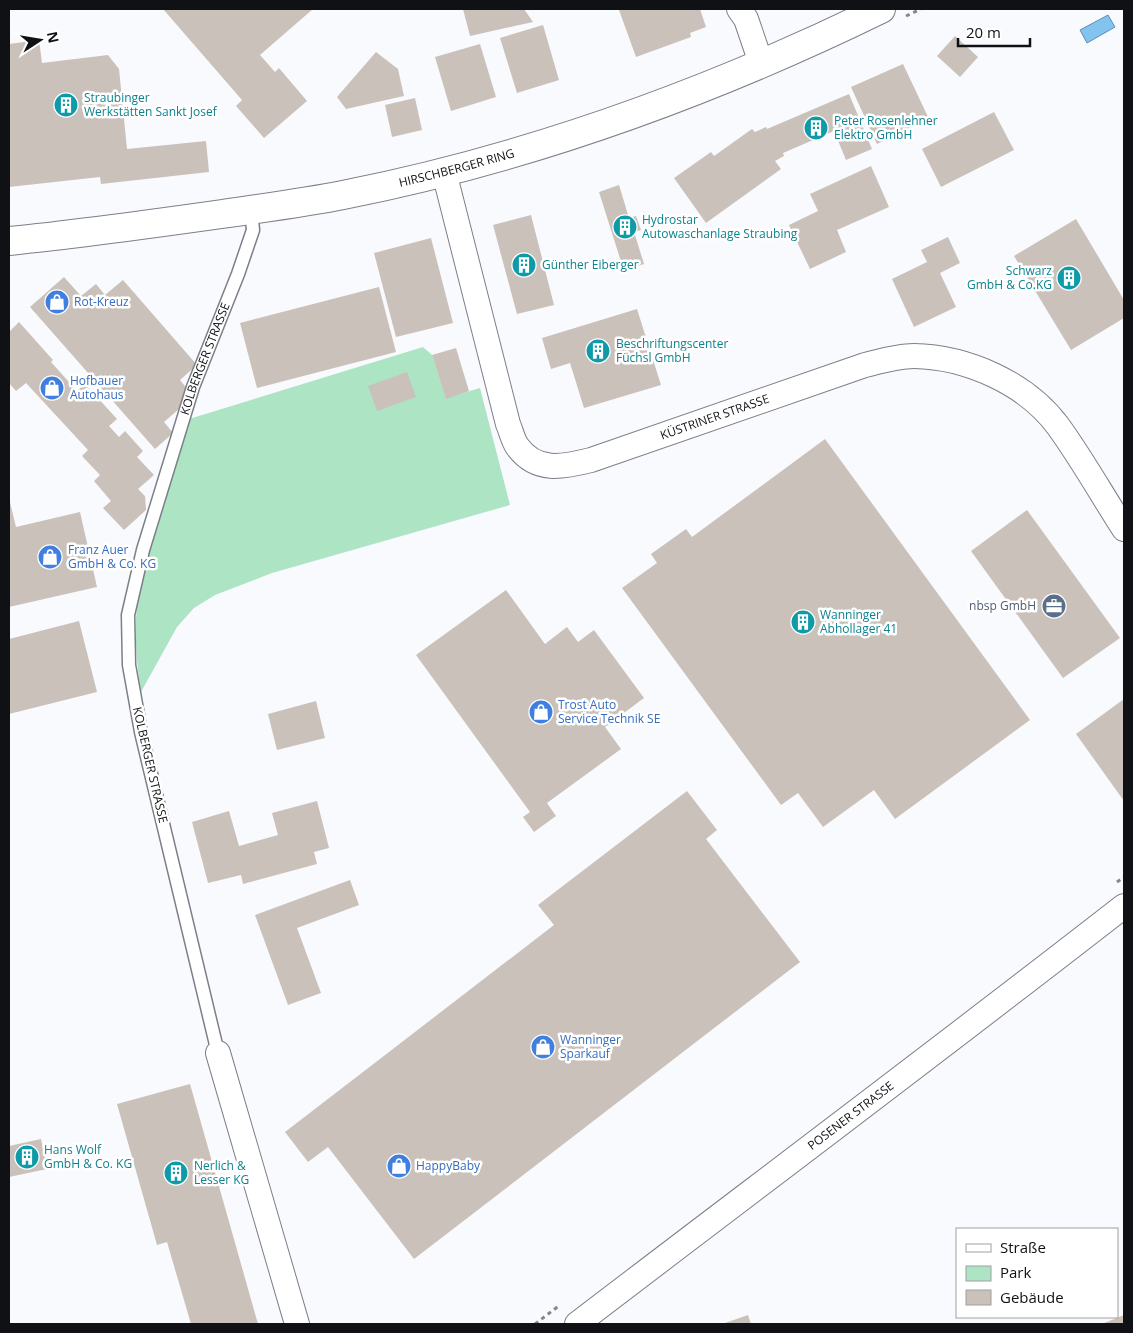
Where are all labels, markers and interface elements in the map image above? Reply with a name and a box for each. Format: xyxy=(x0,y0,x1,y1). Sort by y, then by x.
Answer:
north arrow xyxy=(15,15,65,65)
scale bar xyxy=(958,15,1030,47)
text: 20 m xyxy=(966,22,1001,42)
text: N xyxy=(43,30,64,45)
place label: Straubinger Werkstätten Sankt Josef xyxy=(84,89,218,120)
building icon: Straubinger Werkstätten Sankt Josef xyxy=(53,92,79,118)
place label: Peter Rosenlehner Elektro GmbH xyxy=(834,112,938,143)
building icon: Peter Rosenlehner Elektro GmbH xyxy=(803,115,829,141)
street label: HIRSCHBERGER RING xyxy=(397,144,516,191)
place label: Hydrostar Autowaschanlage Straubing xyxy=(642,211,798,242)
building icon: Hydrostar Autowaschanlage Straubing xyxy=(612,214,638,240)
building icon: Günther Eiberger xyxy=(511,252,537,278)
place label: Günther Eiberger xyxy=(542,256,639,273)
place label: Schwarz GmbH & Co.KG xyxy=(967,262,1052,293)
building icon: Schwarz GmbH & Co.KG xyxy=(1056,265,1082,291)
shop icon: Rot-Kreuz xyxy=(44,289,70,315)
place label: Rot-Kreuz xyxy=(74,293,129,310)
street label: KOLBERGER STRASSE xyxy=(176,300,234,417)
place label: Beschriftungscenter Füchsl GmbH xyxy=(616,335,728,366)
building icon: Beschriftungscenter Füchsl GmbH xyxy=(585,338,611,364)
place label: Hofbauer Autohaus xyxy=(70,372,124,403)
shop icon: Hofbauer Autohaus xyxy=(39,375,65,401)
street label: KÜSTRINER STRASSE xyxy=(658,390,771,443)
place label: Franz Auer GmbH & Co. KG xyxy=(68,541,156,572)
shop icon: Franz Auer GmbH & Co. KG xyxy=(37,544,63,570)
office icon: nbsp GmbH xyxy=(1041,593,1067,619)
place label: nbsp GmbH xyxy=(969,597,1036,614)
place label: Wanninger Abhollager 41 xyxy=(820,606,897,637)
building icon: Wanninger Abhollager 41 xyxy=(790,609,816,635)
place label: Trost Auto Service Technik SE xyxy=(558,696,660,727)
shop icon: Trost Auto Service Technik SE xyxy=(528,699,554,725)
street label: KOLBERGER STRASSE xyxy=(129,705,172,825)
place label: Wanninger Sparkauf xyxy=(560,1031,621,1062)
shop icon: Wanninger Sparkauf xyxy=(530,1034,556,1060)
street label: POSENER STRASSE xyxy=(804,1077,897,1154)
place label: Hans Wolf GmbH & Co. KG xyxy=(44,1141,132,1172)
building icon: Hans Wolf GmbH & Co. KG xyxy=(14,1144,40,1170)
shop icon: HappyBaby xyxy=(386,1153,412,1179)
place label: Nerlich & Lesser KG xyxy=(194,1157,249,1188)
place label: HappyBaby xyxy=(416,1157,481,1174)
building icon: Nerlich & Lesser KG xyxy=(163,1160,189,1186)
legend xyxy=(956,1228,1118,1318)
text: Straße xyxy=(1000,1237,1046,1257)
text: Park xyxy=(1000,1262,1031,1282)
text: Gebäude xyxy=(1000,1287,1064,1307)

